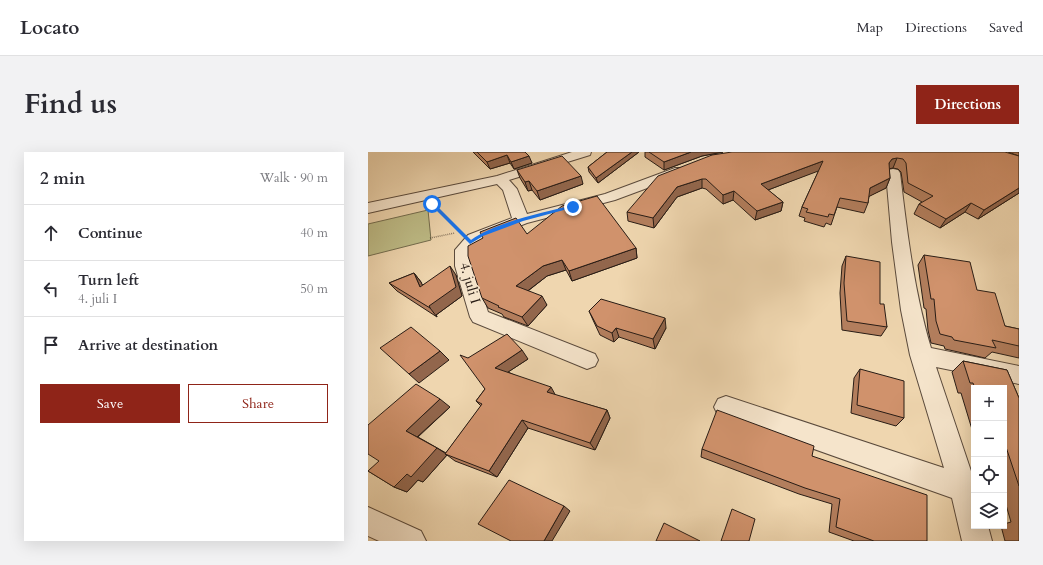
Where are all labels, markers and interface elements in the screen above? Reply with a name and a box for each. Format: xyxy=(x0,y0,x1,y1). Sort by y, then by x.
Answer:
text: Locato xyxy=(20,15,79,41)
text: Map xyxy=(857,18,883,37)
text: Directions xyxy=(905,18,967,37)
text: Saved xyxy=(989,18,1023,37)
text: Find us xyxy=(24,85,117,123)
button: Directions xyxy=(916,85,1019,124)
text: 2 min xyxy=(40,167,85,190)
text: Walk · 90 m xyxy=(260,169,328,187)
route start xyxy=(423,195,441,213)
route end xyxy=(564,198,582,216)
icon: ahead xyxy=(40,222,62,244)
text: Continue xyxy=(78,223,143,243)
text: 40 m xyxy=(300,224,328,242)
street label: 4. juli I xyxy=(455,260,485,306)
text: Turn left xyxy=(78,270,139,290)
icon: left xyxy=(40,278,62,300)
text: 50 m xyxy=(300,280,328,298)
text: 4. juli I xyxy=(78,290,117,308)
icon: arrive xyxy=(40,334,62,356)
text: Arrive at destination xyxy=(78,335,218,355)
button: Save xyxy=(40,384,180,423)
button: Share xyxy=(188,384,328,423)
map controls xyxy=(971,385,1007,529)
button: + xyxy=(971,385,1007,421)
button: − xyxy=(971,421,1007,457)
button: locate xyxy=(971,457,1007,493)
button: layers xyxy=(971,493,1007,529)

